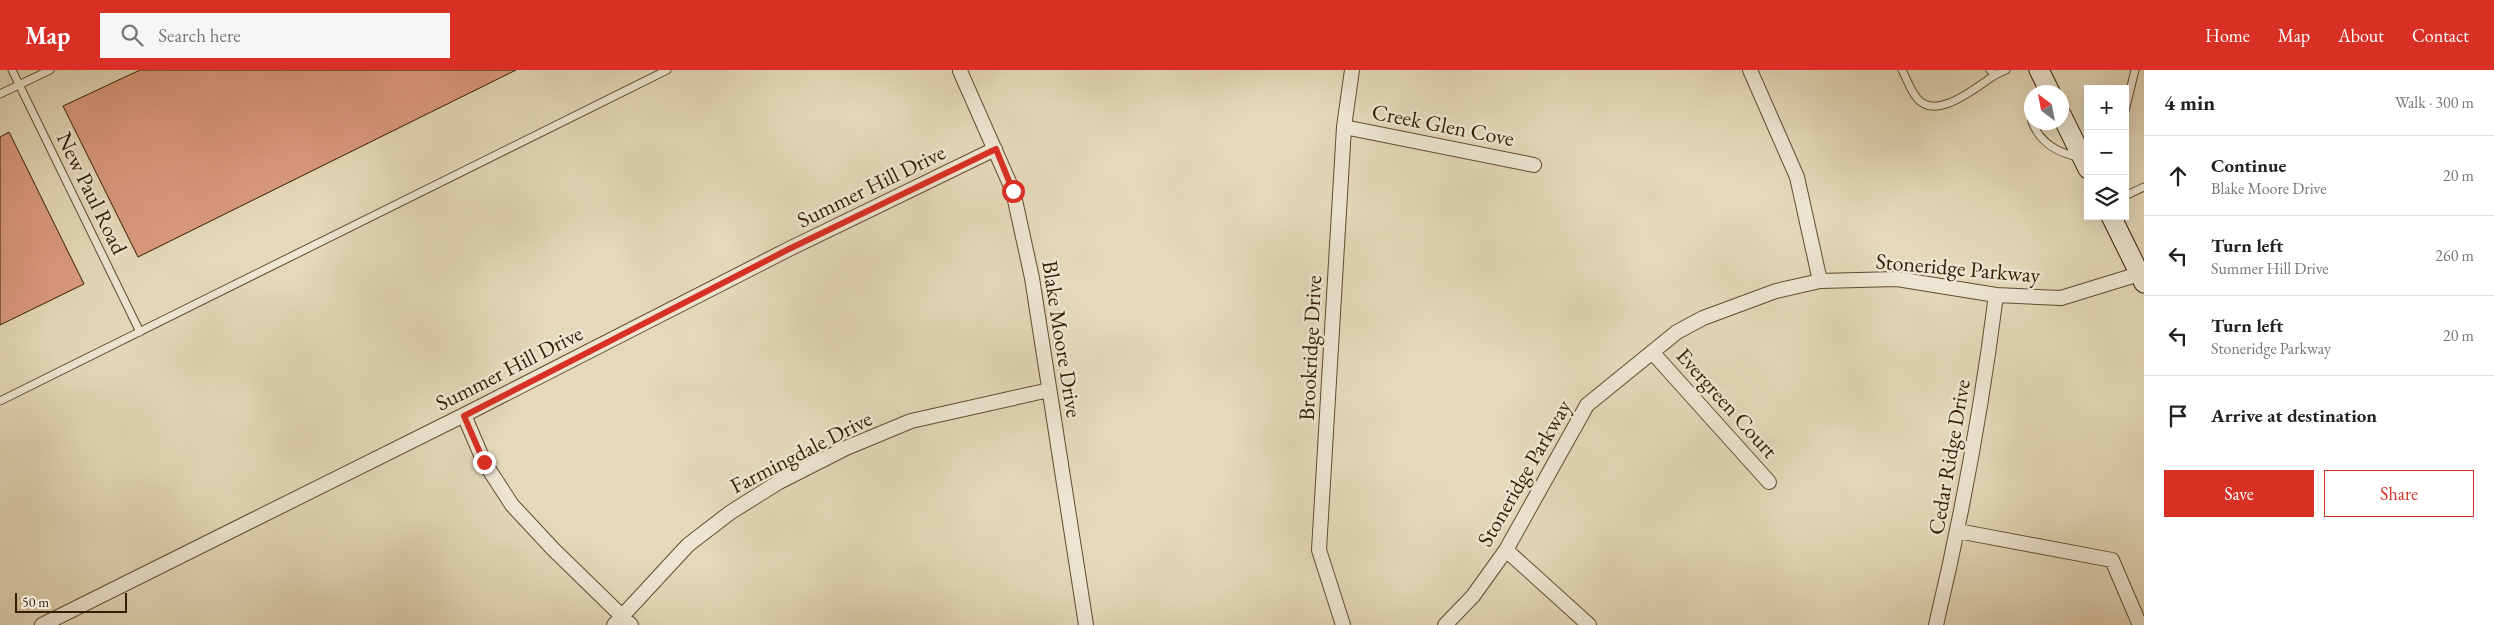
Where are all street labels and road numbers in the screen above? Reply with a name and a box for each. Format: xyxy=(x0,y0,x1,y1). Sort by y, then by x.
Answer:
street label: Creek Glen Cove xyxy=(1369,97,1517,153)
street label: New Paul Road xyxy=(50,127,134,260)
street label: Summer Hill Drive xyxy=(792,137,950,234)
street label: Stoneridge Parkway xyxy=(1875,246,2042,290)
street label: Blake Moore Drive xyxy=(1035,258,1089,420)
street label: Brookridge Drive xyxy=(1292,274,1328,421)
street label: Summer Hill Drive xyxy=(430,318,588,418)
street label: Evergreen Court xyxy=(1670,342,1784,464)
street label: Cedar Ridge Drive xyxy=(1921,377,1977,537)
street label: Stoneridge Parkway xyxy=(1470,394,1578,552)
street label: Farmingdale Drive xyxy=(725,404,877,500)

